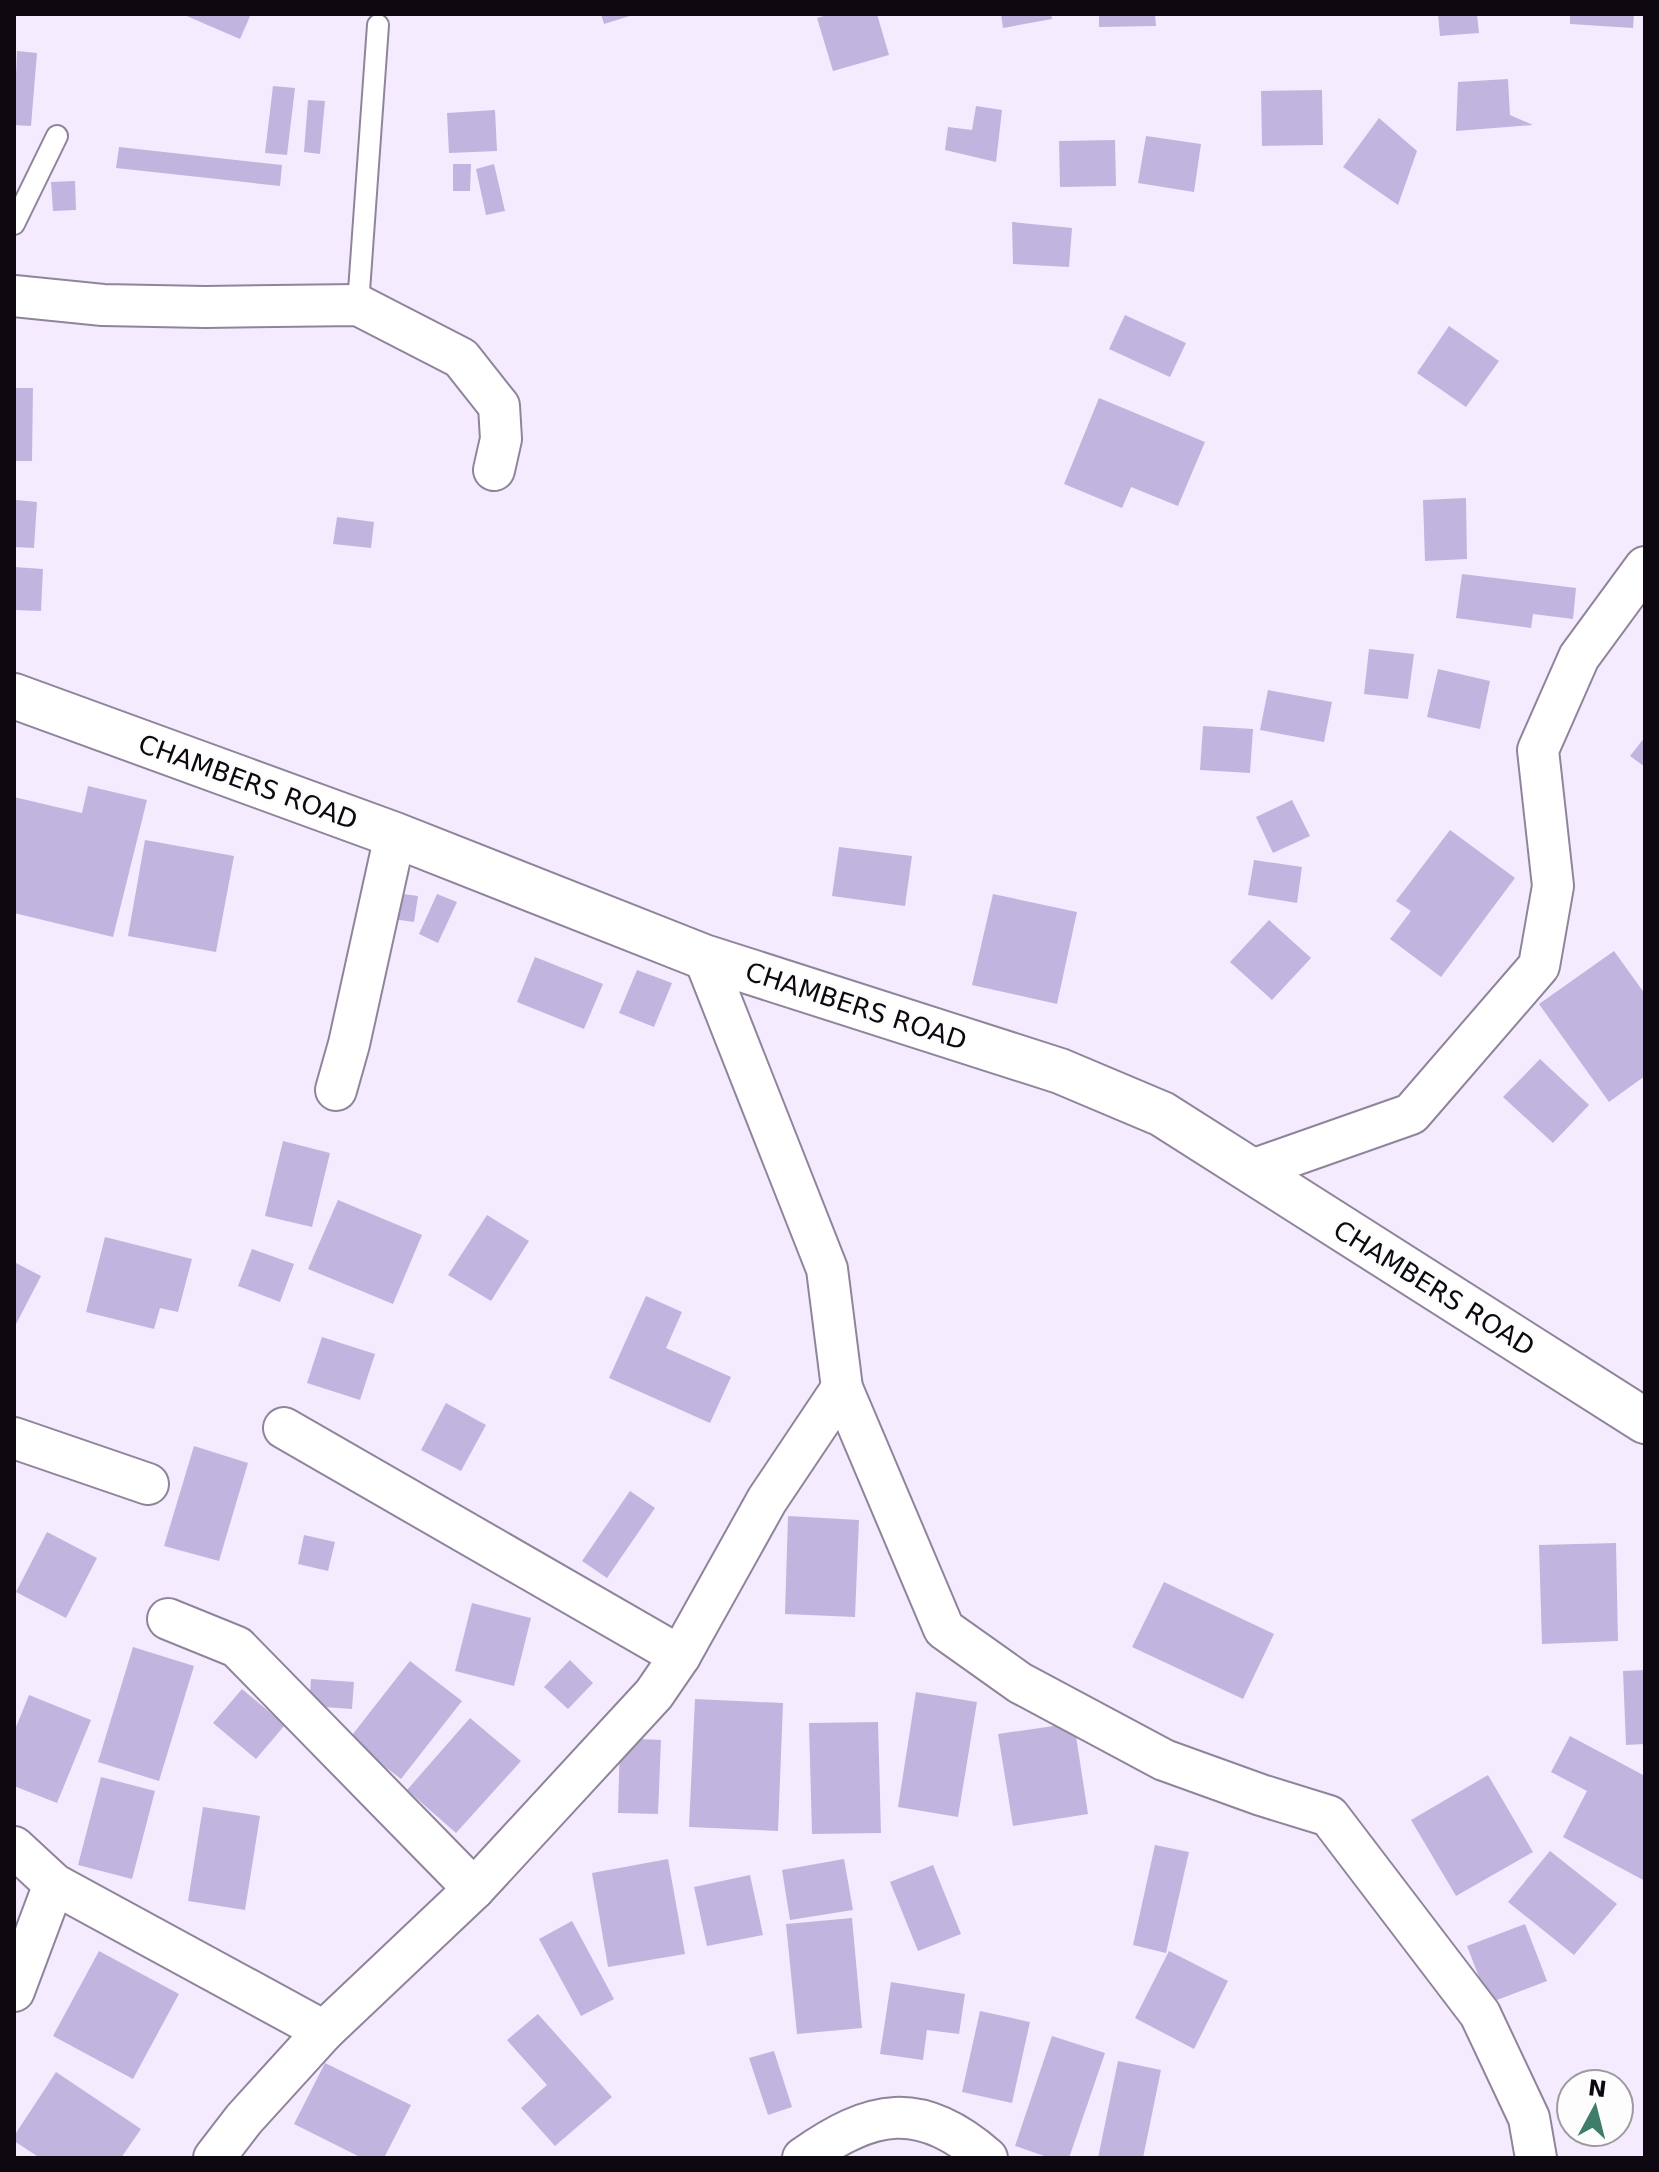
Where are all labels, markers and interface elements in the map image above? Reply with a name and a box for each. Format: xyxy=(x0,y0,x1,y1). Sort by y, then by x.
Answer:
street label: CHAMBERS ROAD xyxy=(134,728,362,836)
street label: CHAMBERS ROAD xyxy=(742,956,970,1056)
street label: CHAMBERS ROAD xyxy=(1328,1214,1540,1362)
north arrow xyxy=(1555,2068,1635,2148)
text: N xyxy=(1587,2075,1608,2102)

